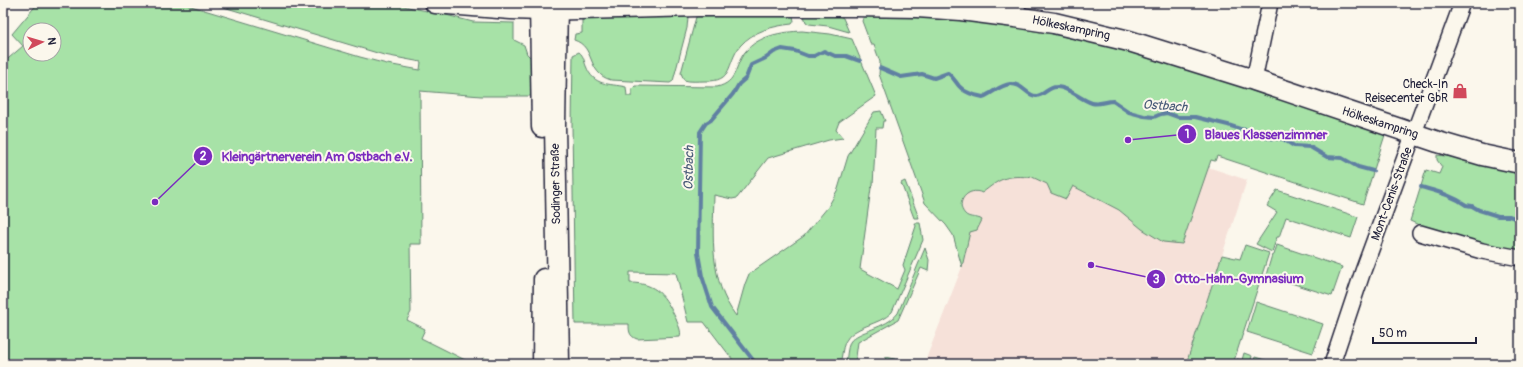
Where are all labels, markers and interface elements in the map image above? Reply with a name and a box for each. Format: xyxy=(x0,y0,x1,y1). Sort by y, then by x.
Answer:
street label: Hölkeskampring xyxy=(1031,12,1111,44)
north arrow xyxy=(22,22,62,62)
text: N xyxy=(45,37,58,46)
place label: Check-In Reisecenter GbR xyxy=(1365,77,1448,106)
shop icon: Check-In Reisecenter GbR xyxy=(1451,82,1469,100)
water label: Ostbach xyxy=(1142,96,1189,116)
street label: Hölkeskampring xyxy=(1340,104,1420,142)
callout: Blaues Klassenzimmer xyxy=(1177,122,1336,147)
text: 1 xyxy=(1185,127,1189,142)
text: Blaues Klassenzimmer xyxy=(1205,127,1328,143)
street label: Sodinger Straße xyxy=(548,143,564,225)
callout: Kleingärtnerverein Am Ostbach e.V. xyxy=(193,144,421,169)
water label: Ostbach xyxy=(681,145,697,190)
street label: Mont-Cenis-Straße xyxy=(1368,145,1416,243)
text: 2 xyxy=(200,149,207,164)
text: Kleingärtnerverein Am Ostbach e.V. xyxy=(221,149,413,165)
callout: Otto-Hahn-Gymnasium xyxy=(1146,266,1312,291)
text: Otto-Hahn-Gymnasium xyxy=(1174,271,1304,287)
text: 3 xyxy=(1153,272,1160,287)
scale bar xyxy=(1373,319,1476,345)
text: 50 m xyxy=(1379,326,1407,341)

